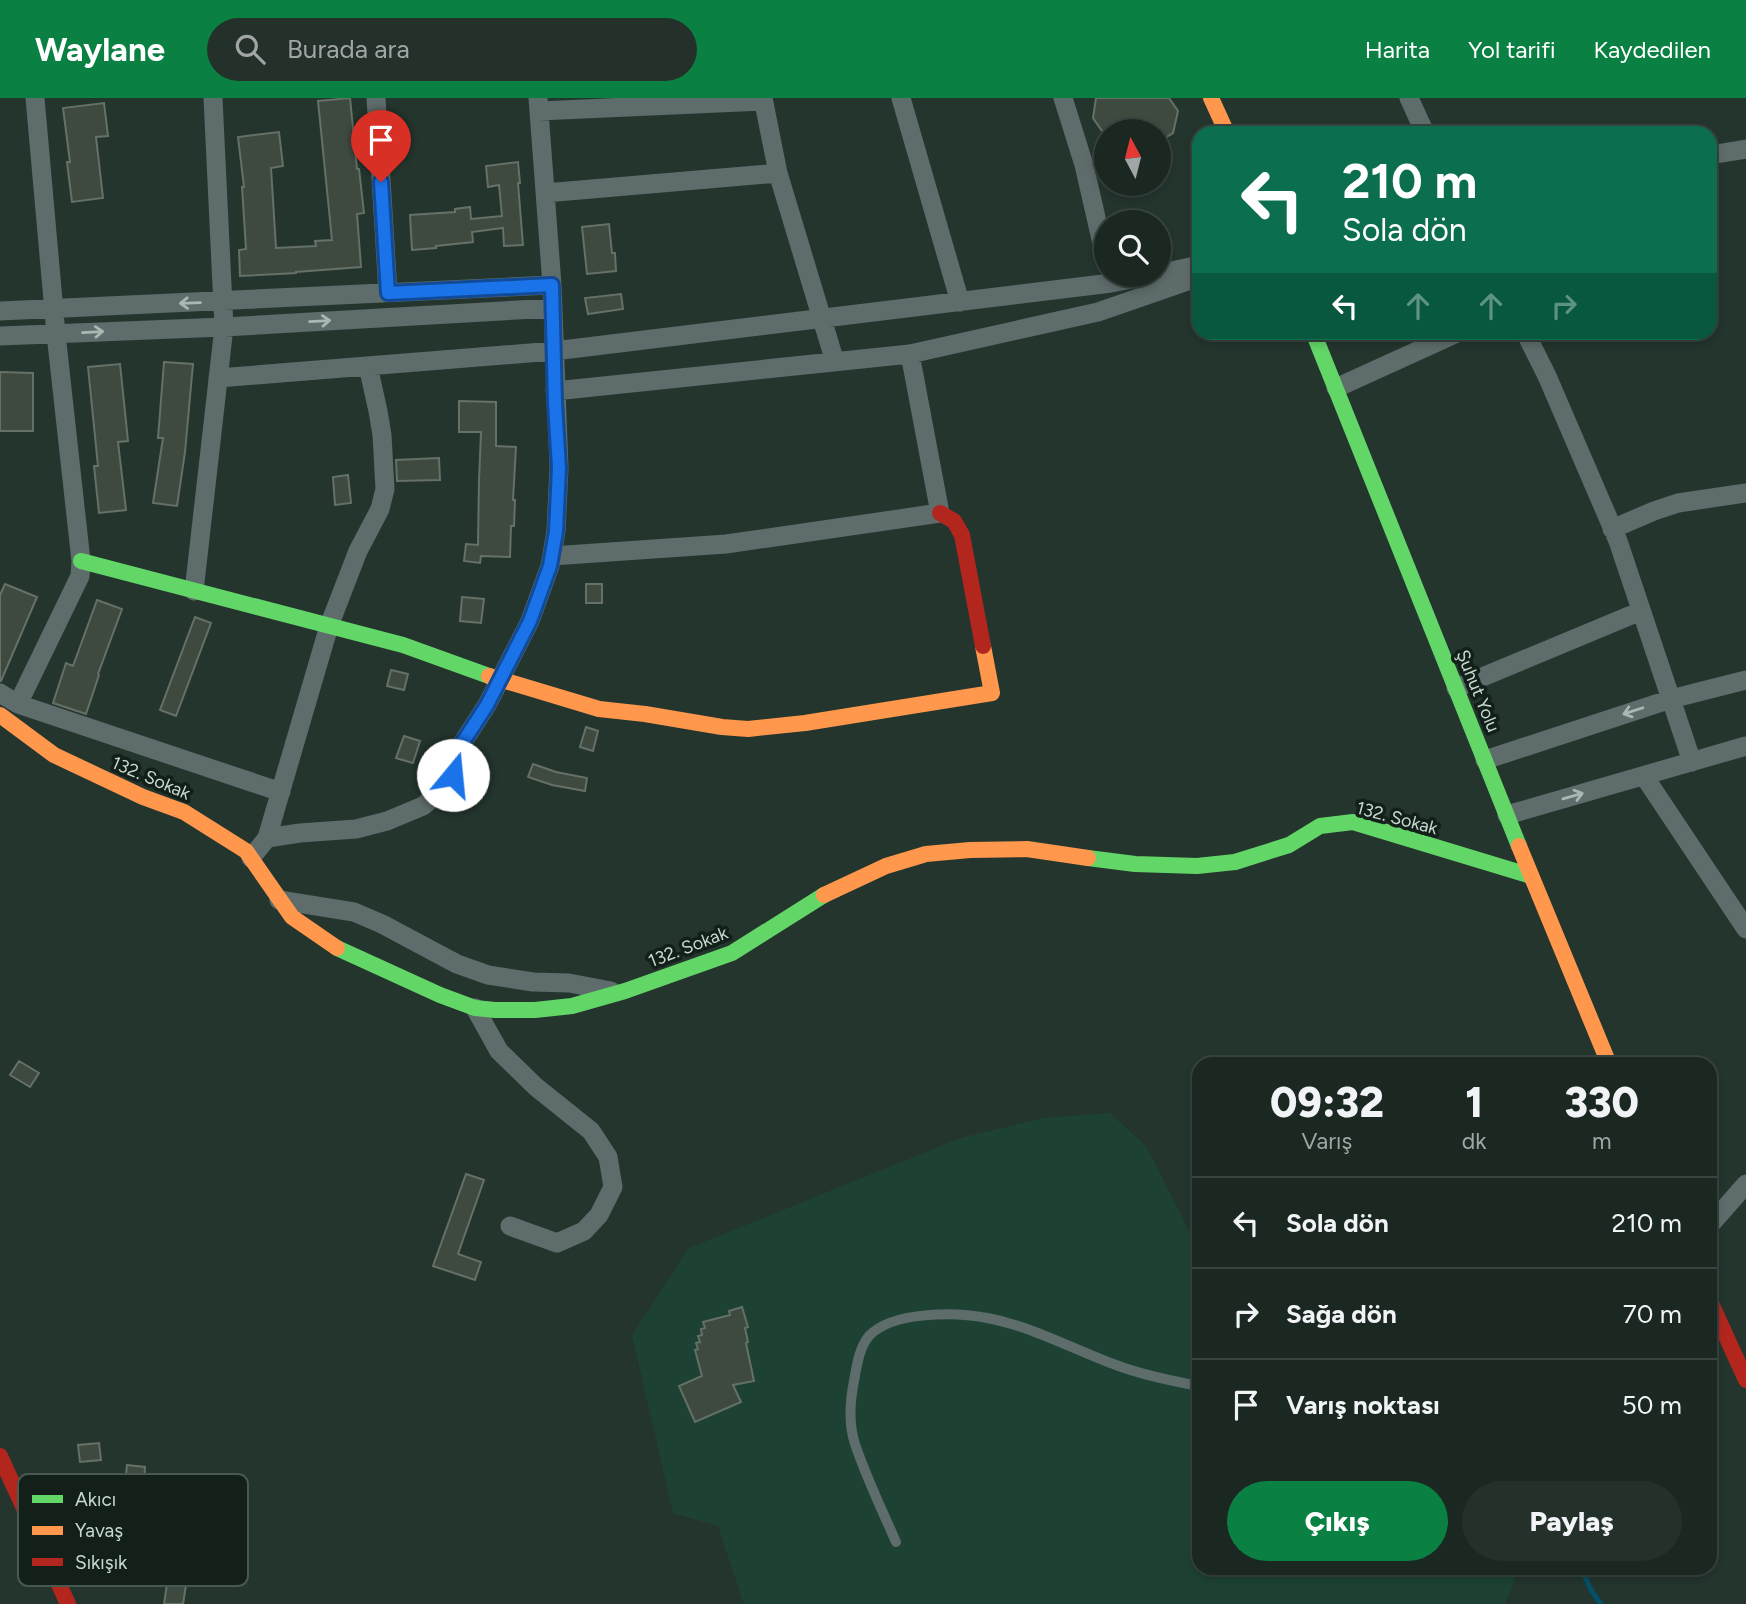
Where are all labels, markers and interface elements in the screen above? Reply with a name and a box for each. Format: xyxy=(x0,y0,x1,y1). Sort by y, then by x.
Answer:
search box xyxy=(207,18,697,81)
text: Waylane xyxy=(35,30,165,69)
icon: search xyxy=(231,30,269,68)
text: Burada ara xyxy=(287,33,410,65)
text: Harita xyxy=(1365,35,1430,64)
text: Yol tarifi xyxy=(1468,35,1556,64)
text: Kaydedilen xyxy=(1594,35,1711,64)
pin xyxy=(351,110,411,182)
north arrow xyxy=(1094,119,1171,196)
map controls xyxy=(1094,119,1171,287)
icon: arrive xyxy=(362,121,400,159)
text: 210 m xyxy=(1342,151,1477,210)
icon: left xyxy=(1227,154,1318,245)
button: search xyxy=(1094,210,1171,287)
text: Sola dön xyxy=(1342,211,1467,249)
icon: left xyxy=(1326,287,1364,325)
icon: ahead xyxy=(1399,287,1437,325)
icon: ahead xyxy=(1472,287,1510,325)
icon: right xyxy=(1545,287,1583,325)
one-way arrow xyxy=(179,296,202,309)
one-way arrow xyxy=(308,315,331,328)
one-way arrow xyxy=(81,326,104,339)
street label: Şuhut Yolu xyxy=(1452,647,1504,735)
one-way arrow xyxy=(1622,705,1644,718)
position arrow xyxy=(416,738,490,812)
street label: 132. Sokak xyxy=(108,752,194,805)
one-way arrow xyxy=(1561,789,1583,802)
street label: 132. Sokak xyxy=(1354,797,1440,839)
street label: 132. Sokak xyxy=(645,922,731,972)
text: 09:32 xyxy=(1270,1077,1384,1128)
text: 1 xyxy=(1465,1077,1483,1128)
text: 330 xyxy=(1564,1077,1639,1128)
text: Varış xyxy=(1302,1127,1352,1155)
text: dk xyxy=(1462,1127,1486,1155)
text: m xyxy=(1592,1127,1612,1155)
icon: left xyxy=(1227,1204,1265,1242)
text: Sola dön xyxy=(1286,1207,1389,1239)
text: 210 m xyxy=(1612,1207,1682,1239)
icon: right xyxy=(1227,1295,1265,1333)
text: Sağa dön xyxy=(1286,1298,1397,1330)
text: 70 m xyxy=(1623,1298,1682,1330)
icon: arrive xyxy=(1227,1386,1265,1424)
text: Varış noktası xyxy=(1286,1389,1440,1421)
text: 50 m xyxy=(1622,1389,1682,1421)
legend xyxy=(18,1474,248,1586)
button: Çıkış xyxy=(1227,1481,1448,1561)
button: Paylaş xyxy=(1462,1481,1682,1561)
text: Akıcı xyxy=(75,1488,116,1511)
text: Yavaş xyxy=(75,1519,123,1542)
text: Sıkışık xyxy=(75,1551,128,1574)

